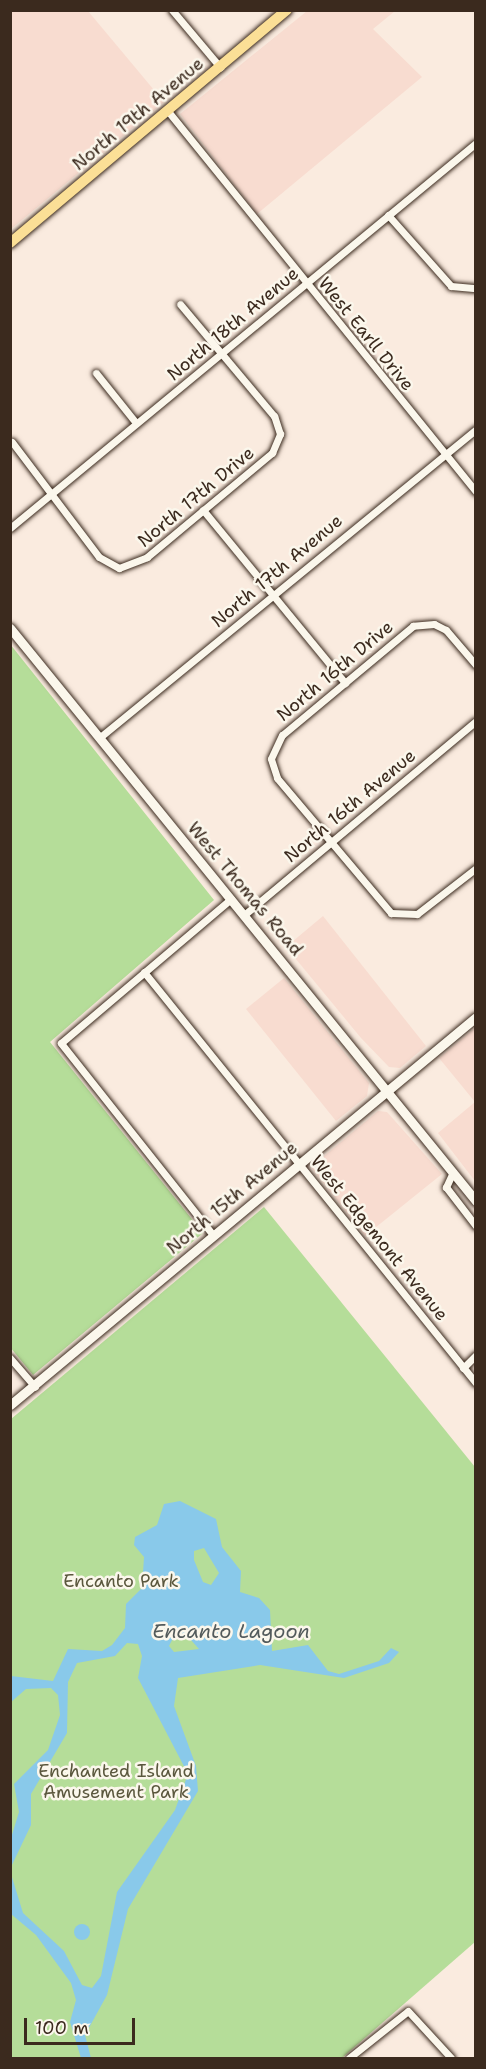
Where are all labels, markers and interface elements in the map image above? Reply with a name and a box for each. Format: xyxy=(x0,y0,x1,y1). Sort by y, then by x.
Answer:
street label: North 19th Avenue xyxy=(68,53,208,175)
street label: North 18th Avenue xyxy=(163,263,303,385)
street label: West Earll Drive xyxy=(314,273,418,395)
street label: North 17th Drive xyxy=(133,442,259,552)
street label: North 17th Avenue xyxy=(207,510,347,632)
street label: North 16th Drive xyxy=(272,616,398,726)
street label: North 16th Avenue xyxy=(280,745,420,867)
street label: West Thomas Road xyxy=(183,818,307,960)
street label: North 15th Avenue xyxy=(162,1137,302,1259)
street label: West Edgemont Avenue xyxy=(306,1151,452,1325)
park label: Encanto Park xyxy=(63,1570,179,1592)
water label: Encanto Lagoon xyxy=(152,1619,310,1643)
park label: Enchanted Island Amusement Park xyxy=(38,1761,194,1804)
scale bar xyxy=(27,2006,138,2044)
text: 100 m xyxy=(35,2016,89,2040)

